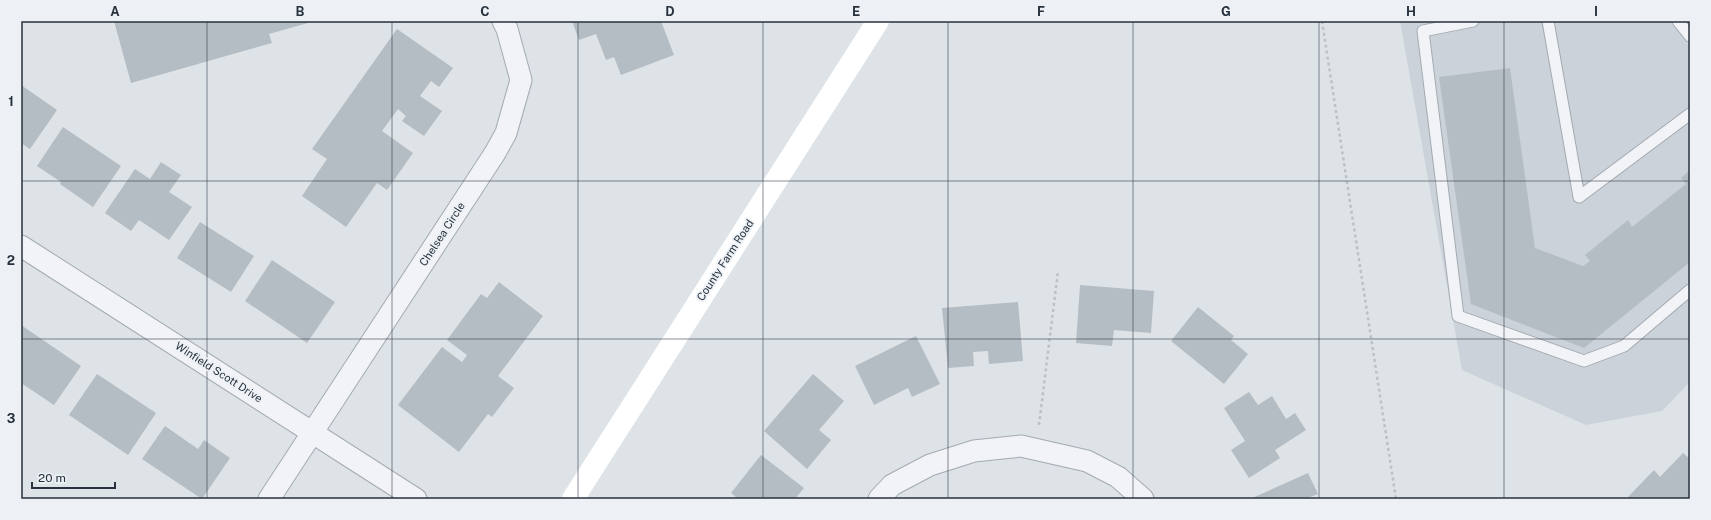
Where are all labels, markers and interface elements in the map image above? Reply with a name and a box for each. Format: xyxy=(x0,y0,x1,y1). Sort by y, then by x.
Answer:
text: A xyxy=(110,4,120,19)
text: B xyxy=(296,4,305,19)
text: C xyxy=(480,4,490,19)
text: D xyxy=(665,4,675,19)
text: E xyxy=(852,4,860,19)
text: F xyxy=(1037,4,1045,19)
text: G xyxy=(1221,4,1231,19)
text: H xyxy=(1406,4,1416,19)
text: I xyxy=(1594,4,1598,19)
text: 1 xyxy=(8,94,14,109)
street label: Chelsea Circle xyxy=(417,200,467,268)
street label: County Farm Road xyxy=(694,217,756,303)
text: 2 xyxy=(7,253,15,268)
street label: Winfield Scott Drive xyxy=(173,339,265,405)
text: 3 xyxy=(7,411,16,426)
scale bar xyxy=(32,464,115,490)
text: 20 m xyxy=(38,471,66,485)

